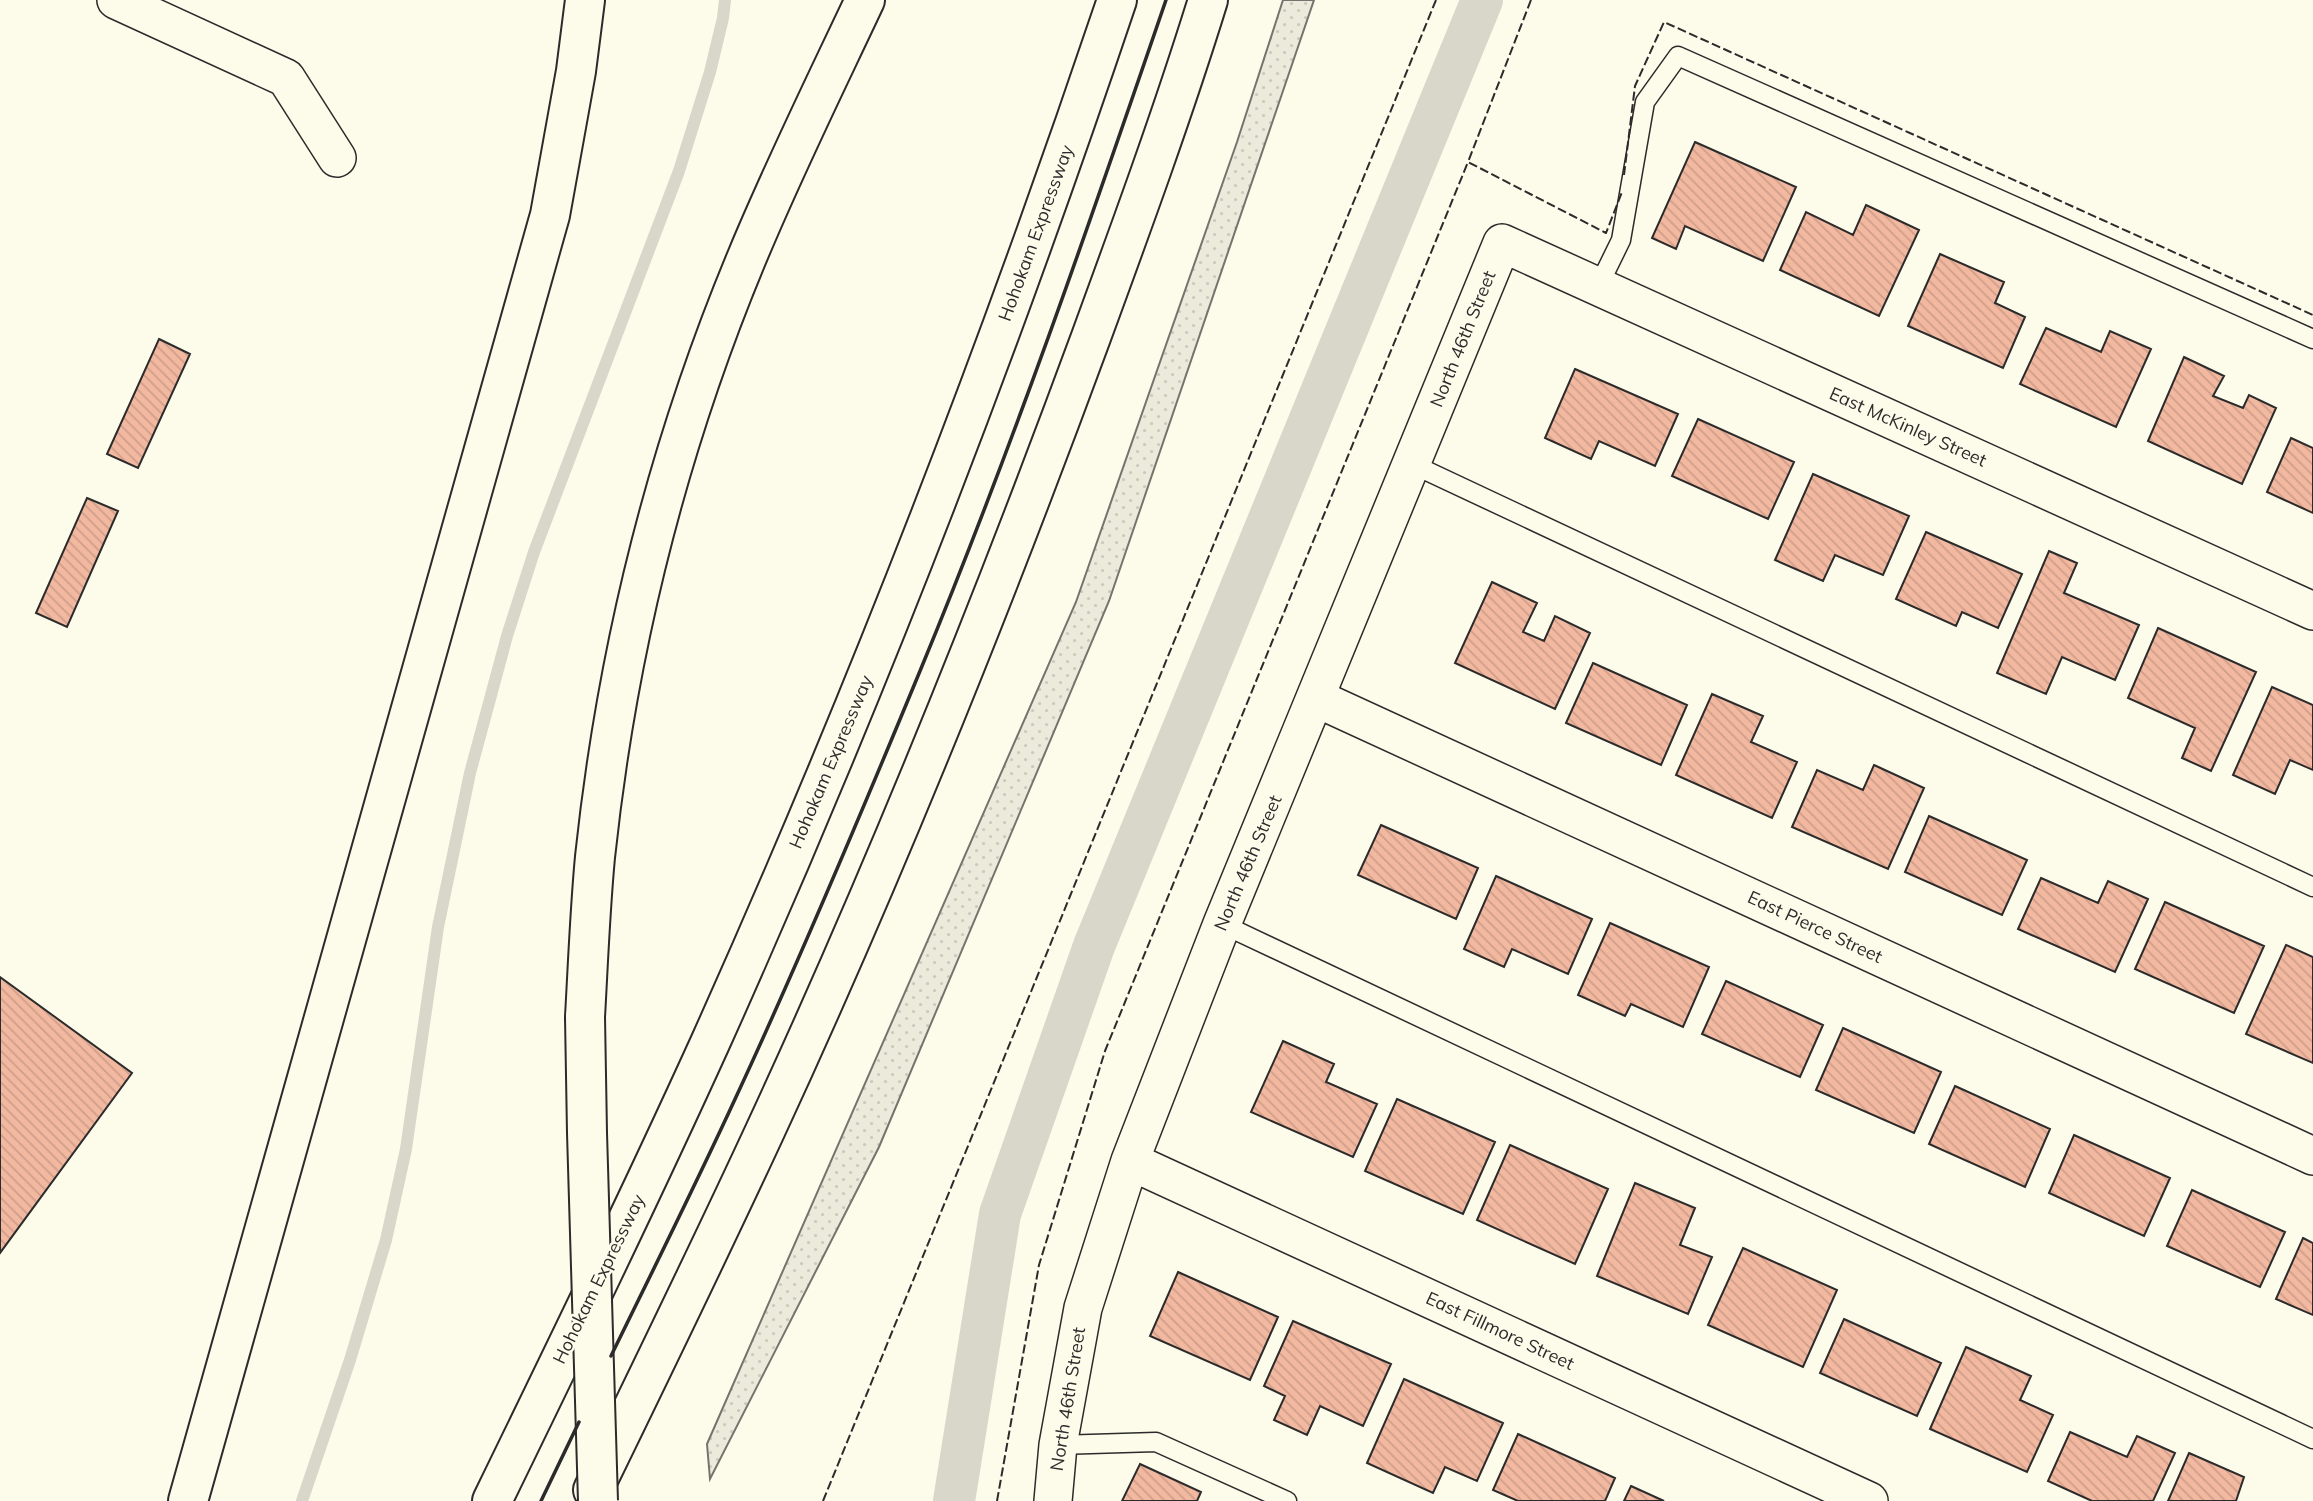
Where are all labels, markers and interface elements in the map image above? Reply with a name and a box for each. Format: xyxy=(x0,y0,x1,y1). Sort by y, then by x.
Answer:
street label: Hohokam Expressway xyxy=(993,141,1078,324)
street label: North 46th Street xyxy=(1425,267,1500,410)
street label: East McKinley Street xyxy=(1826,382,1990,472)
street label: Hohokam Expressway xyxy=(784,671,878,852)
street label: North 46th Street xyxy=(1209,791,1286,934)
street label: East Pierce Street xyxy=(1744,885,1886,968)
street label: Hohokam Expressway xyxy=(547,1190,650,1367)
street label: East Fillmore Street xyxy=(1422,1286,1578,1375)
street label: North 46th Street xyxy=(1045,1325,1090,1472)

